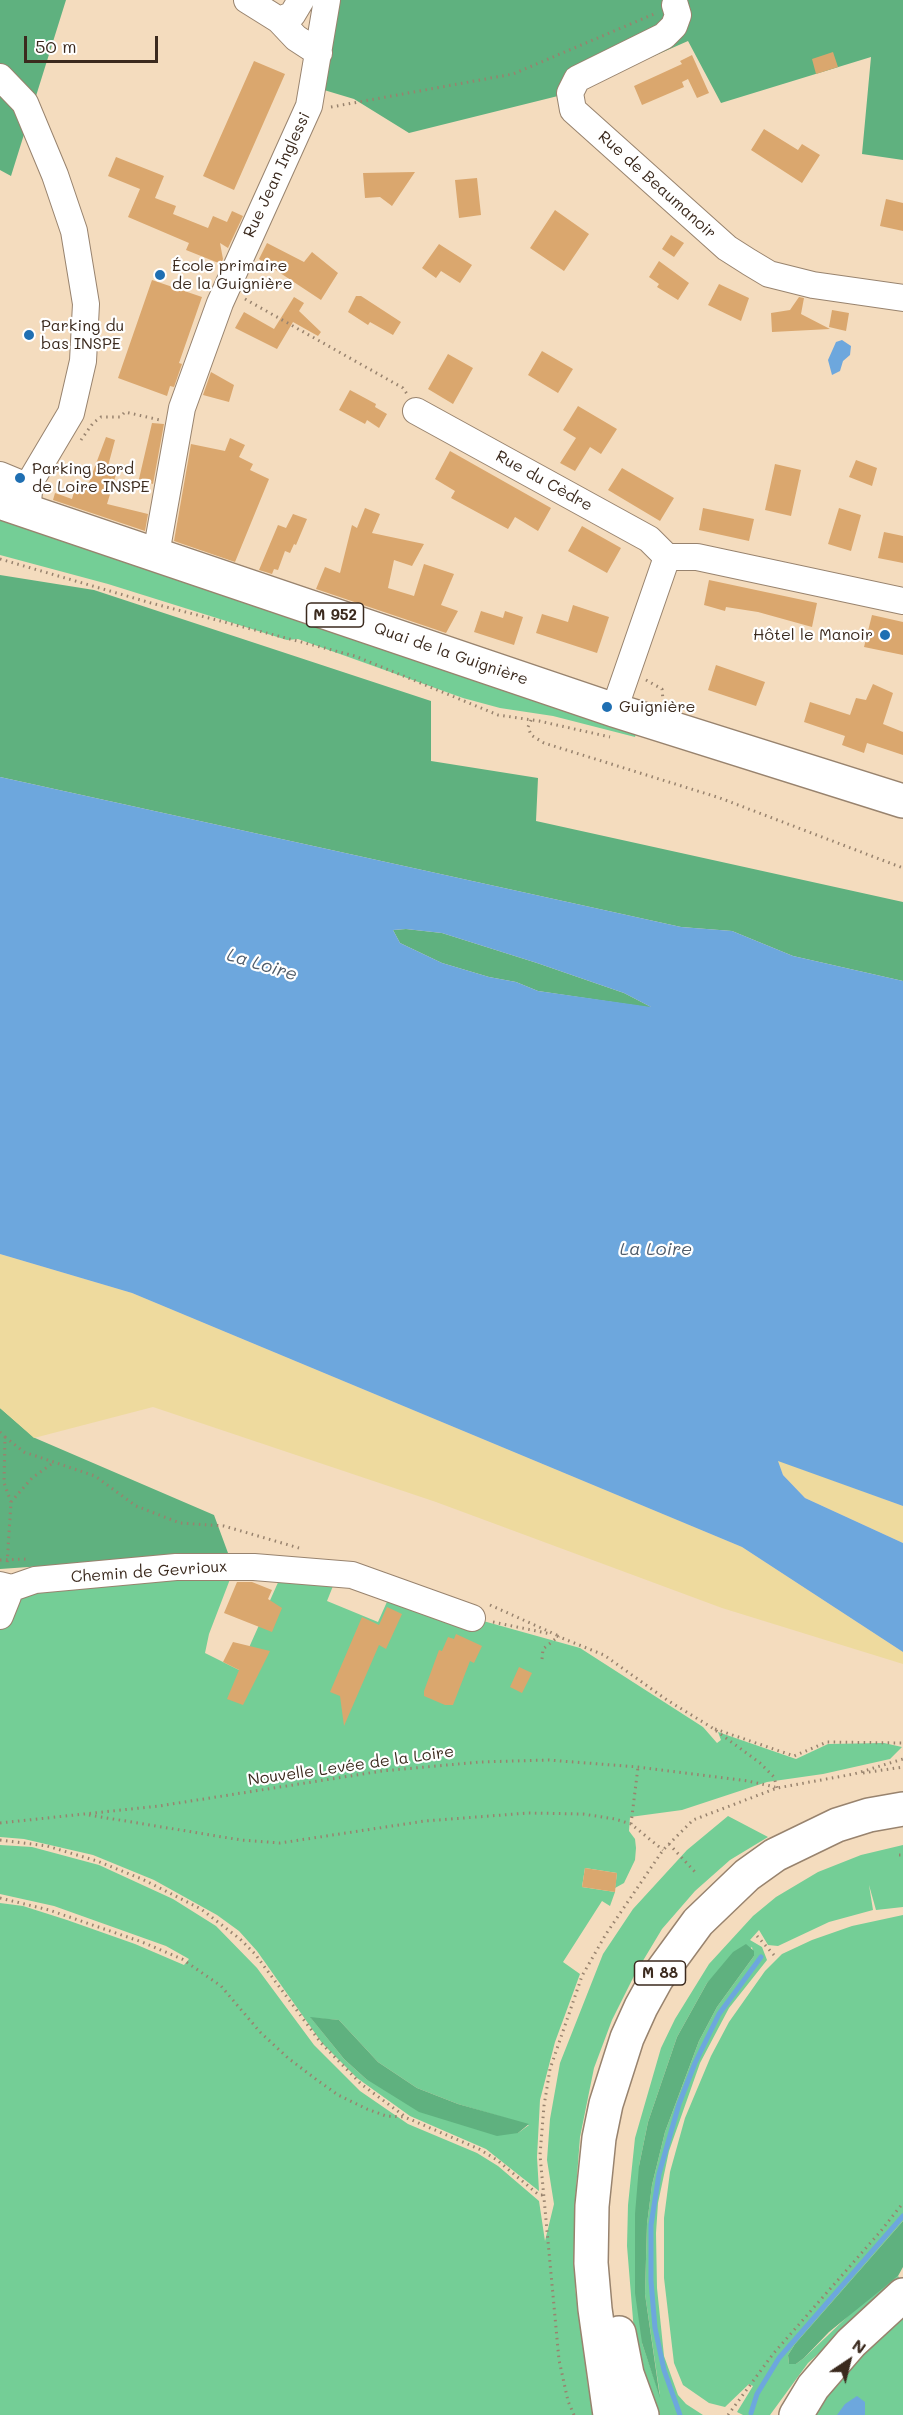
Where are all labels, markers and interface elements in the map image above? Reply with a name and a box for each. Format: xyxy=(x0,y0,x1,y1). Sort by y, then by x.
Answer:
scale bar xyxy=(27,24,160,62)
text: 50 m xyxy=(35,34,77,58)
street label: Rue Jean Inglessi xyxy=(240,109,314,241)
street label: Rue de Beaumanoir xyxy=(594,127,720,243)
place label: École primaire de la Guignière xyxy=(172,256,293,294)
marker: École primaire de la Guignière xyxy=(153,268,167,282)
place label: Parking du bas INSPE xyxy=(41,316,124,354)
marker: Parking du bas INSPE xyxy=(22,328,36,342)
street label: Rue du Cèdre xyxy=(492,447,596,515)
place label: Parking Bord de Loire INSPE xyxy=(32,459,150,497)
marker: Parking Bord de Loire INSPE xyxy=(13,471,27,485)
road number: M 952 xyxy=(306,603,364,627)
street label: Quai de la Guignière xyxy=(371,619,531,689)
place label: Hôtel le Manoir xyxy=(753,625,873,645)
marker: Hôtel le Manoir xyxy=(878,628,892,642)
place label: Guignière xyxy=(619,697,695,717)
marker: Guignière xyxy=(600,700,614,714)
water label: La Loire xyxy=(224,944,300,986)
water label: La Loire xyxy=(620,1238,692,1260)
street label: Chemin de Gevrioux xyxy=(70,1557,228,1587)
street label: Nouvelle Levée de la Loire xyxy=(247,1742,455,1790)
road number: M 88 xyxy=(634,1961,686,1985)
north arrow xyxy=(819,2331,879,2391)
text: N xyxy=(849,2334,871,2358)

